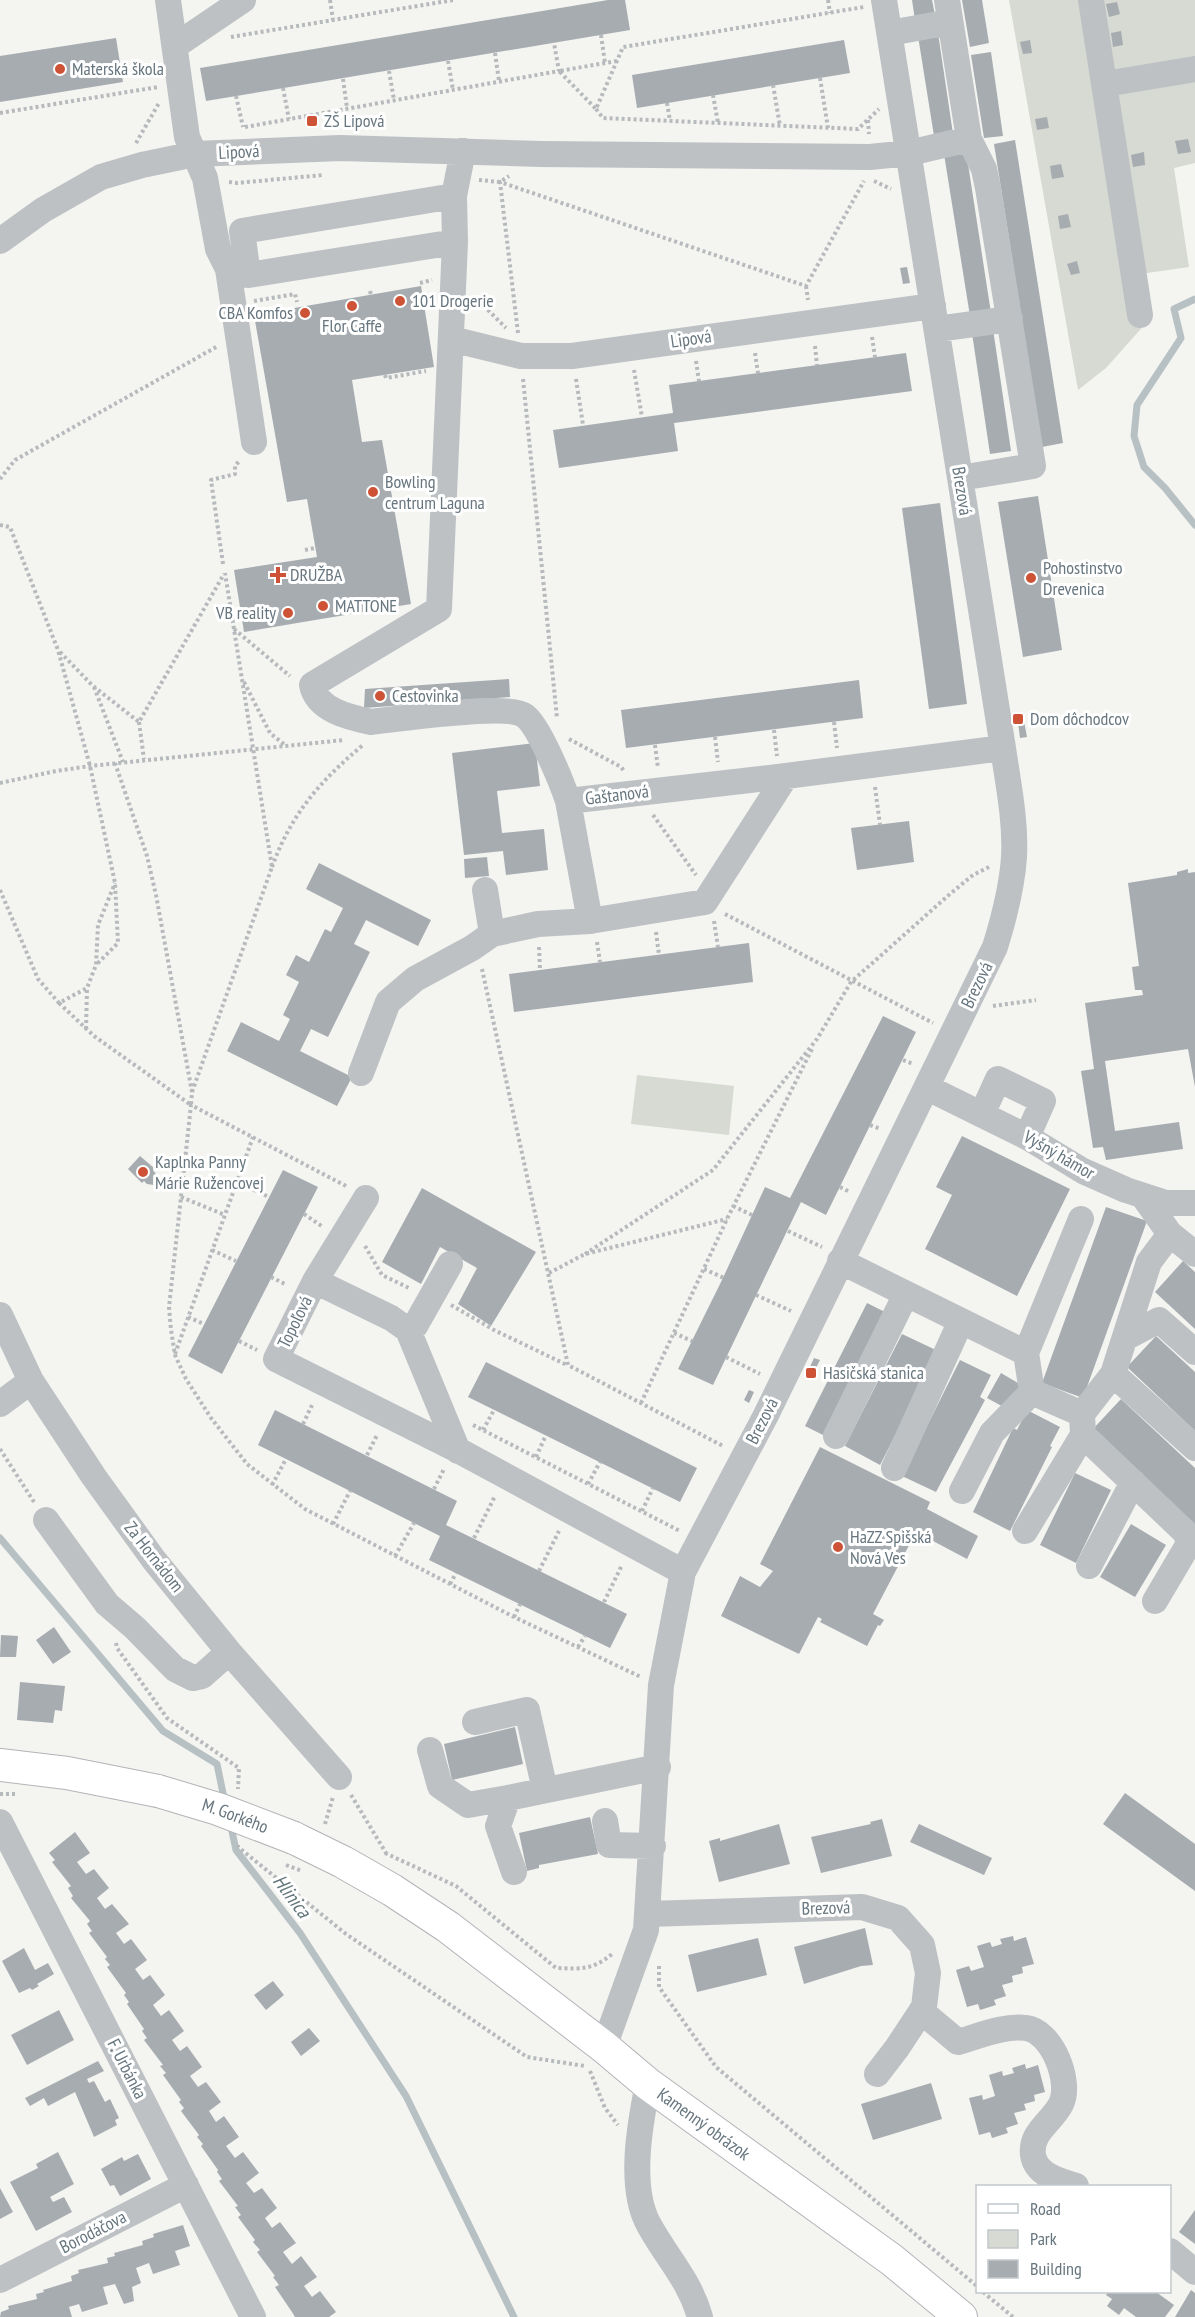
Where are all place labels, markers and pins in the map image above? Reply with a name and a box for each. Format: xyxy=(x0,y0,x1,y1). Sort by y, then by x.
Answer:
place label: Materská škola xyxy=(72,57,164,80)
marker: Materská škola xyxy=(53,62,67,76)
place label: ZŠ Lipová xyxy=(324,109,384,132)
marker: ZŠ Lipová xyxy=(305,114,319,128)
place label: 101 Drogerie xyxy=(412,289,494,312)
marker: 101 Drogerie xyxy=(393,294,407,308)
marker: Flor Caffe xyxy=(345,299,359,313)
place label: CBA Komfos xyxy=(219,301,293,324)
marker: CBA Komfos xyxy=(298,306,312,320)
place label: Flor Caffe xyxy=(322,314,382,337)
place label: Bowling centrum Laguna xyxy=(385,470,485,514)
marker: Bowling centrum Laguna xyxy=(366,485,380,499)
place label: Pohostinstvo Drevenica xyxy=(1043,556,1123,600)
place label: DRUŽBA xyxy=(290,563,343,586)
marker: DRUŽBA xyxy=(271,568,285,582)
marker: Pohostinstvo Drevenica xyxy=(1024,571,1038,585)
place label: MATTONE xyxy=(335,594,397,617)
marker: MATTONE xyxy=(316,599,330,613)
place label: VB reality xyxy=(215,601,276,624)
marker: VB reality xyxy=(281,606,295,620)
place label: Cestovinka xyxy=(392,684,459,707)
marker: Cestovinka xyxy=(373,689,387,703)
place label: Dom dôchodcov xyxy=(1030,707,1129,730)
marker: Dom dôchodcov xyxy=(1011,712,1025,726)
place label: Kaplnka Panny Márie Ružencovej xyxy=(155,1150,264,1194)
marker: Kaplnka Panny Márie Ružencovej xyxy=(136,1165,150,1179)
place label: Hasičská stanica xyxy=(823,1361,924,1384)
marker: Hasičská stanica xyxy=(804,1366,818,1380)
place label: HaZZ Spišská Nová Ves xyxy=(850,1525,931,1569)
marker: HaZZ Spišská Nová Ves xyxy=(831,1540,845,1554)

